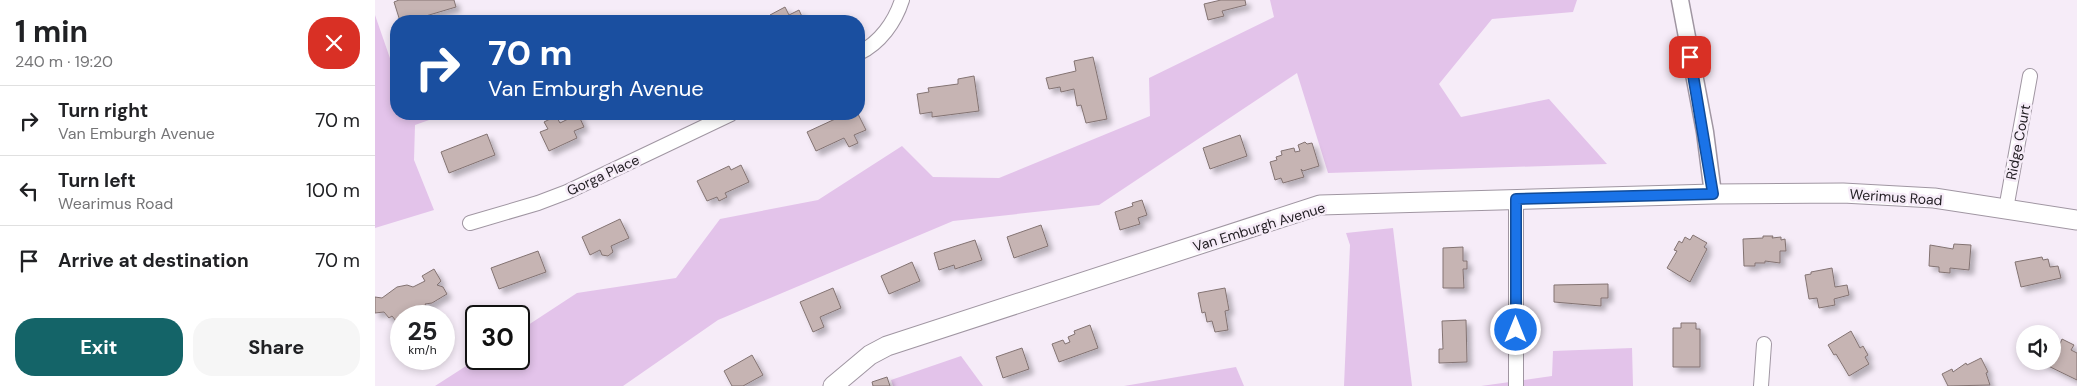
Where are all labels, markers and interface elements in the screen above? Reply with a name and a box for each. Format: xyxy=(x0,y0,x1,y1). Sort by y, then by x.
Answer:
text: 1 min xyxy=(15,12,88,51)
button: close xyxy=(308,17,360,69)
text: 70 m xyxy=(488,30,572,76)
icon: right xyxy=(405,35,470,100)
pin xyxy=(1669,36,1711,78)
icon: arrive xyxy=(1676,43,1704,71)
text: 240 m · 19:20 xyxy=(15,51,113,72)
text: Van Emburgh Avenue xyxy=(488,74,704,103)
text: Turn right xyxy=(58,98,148,123)
street label: Ridge Court xyxy=(2002,103,2034,181)
icon: right xyxy=(15,107,43,135)
text: 70 m xyxy=(315,108,360,133)
text: Van Emburgh Avenue xyxy=(58,123,215,144)
street label: Gorga Place xyxy=(564,150,642,200)
text: Turn left xyxy=(58,168,136,193)
icon: left xyxy=(15,177,43,205)
text: 100 m xyxy=(306,178,360,203)
street label: Werimus Road xyxy=(1849,185,1943,209)
text: Wearimus Road xyxy=(58,193,173,214)
street label: Van Emburgh Avenue xyxy=(1191,198,1327,256)
icon: arrive xyxy=(15,247,43,275)
text: Arrive at destination xyxy=(58,248,249,273)
text: 70 m xyxy=(315,248,360,273)
position arrow xyxy=(1489,303,1541,355)
speed limit sign: 30 xyxy=(465,305,530,370)
text: 25 xyxy=(408,315,437,348)
button: Exit xyxy=(15,318,183,376)
button: Share xyxy=(193,318,360,376)
map controls xyxy=(2016,325,2061,370)
button: sound xyxy=(2016,325,2061,370)
text: km/h xyxy=(408,342,437,358)

